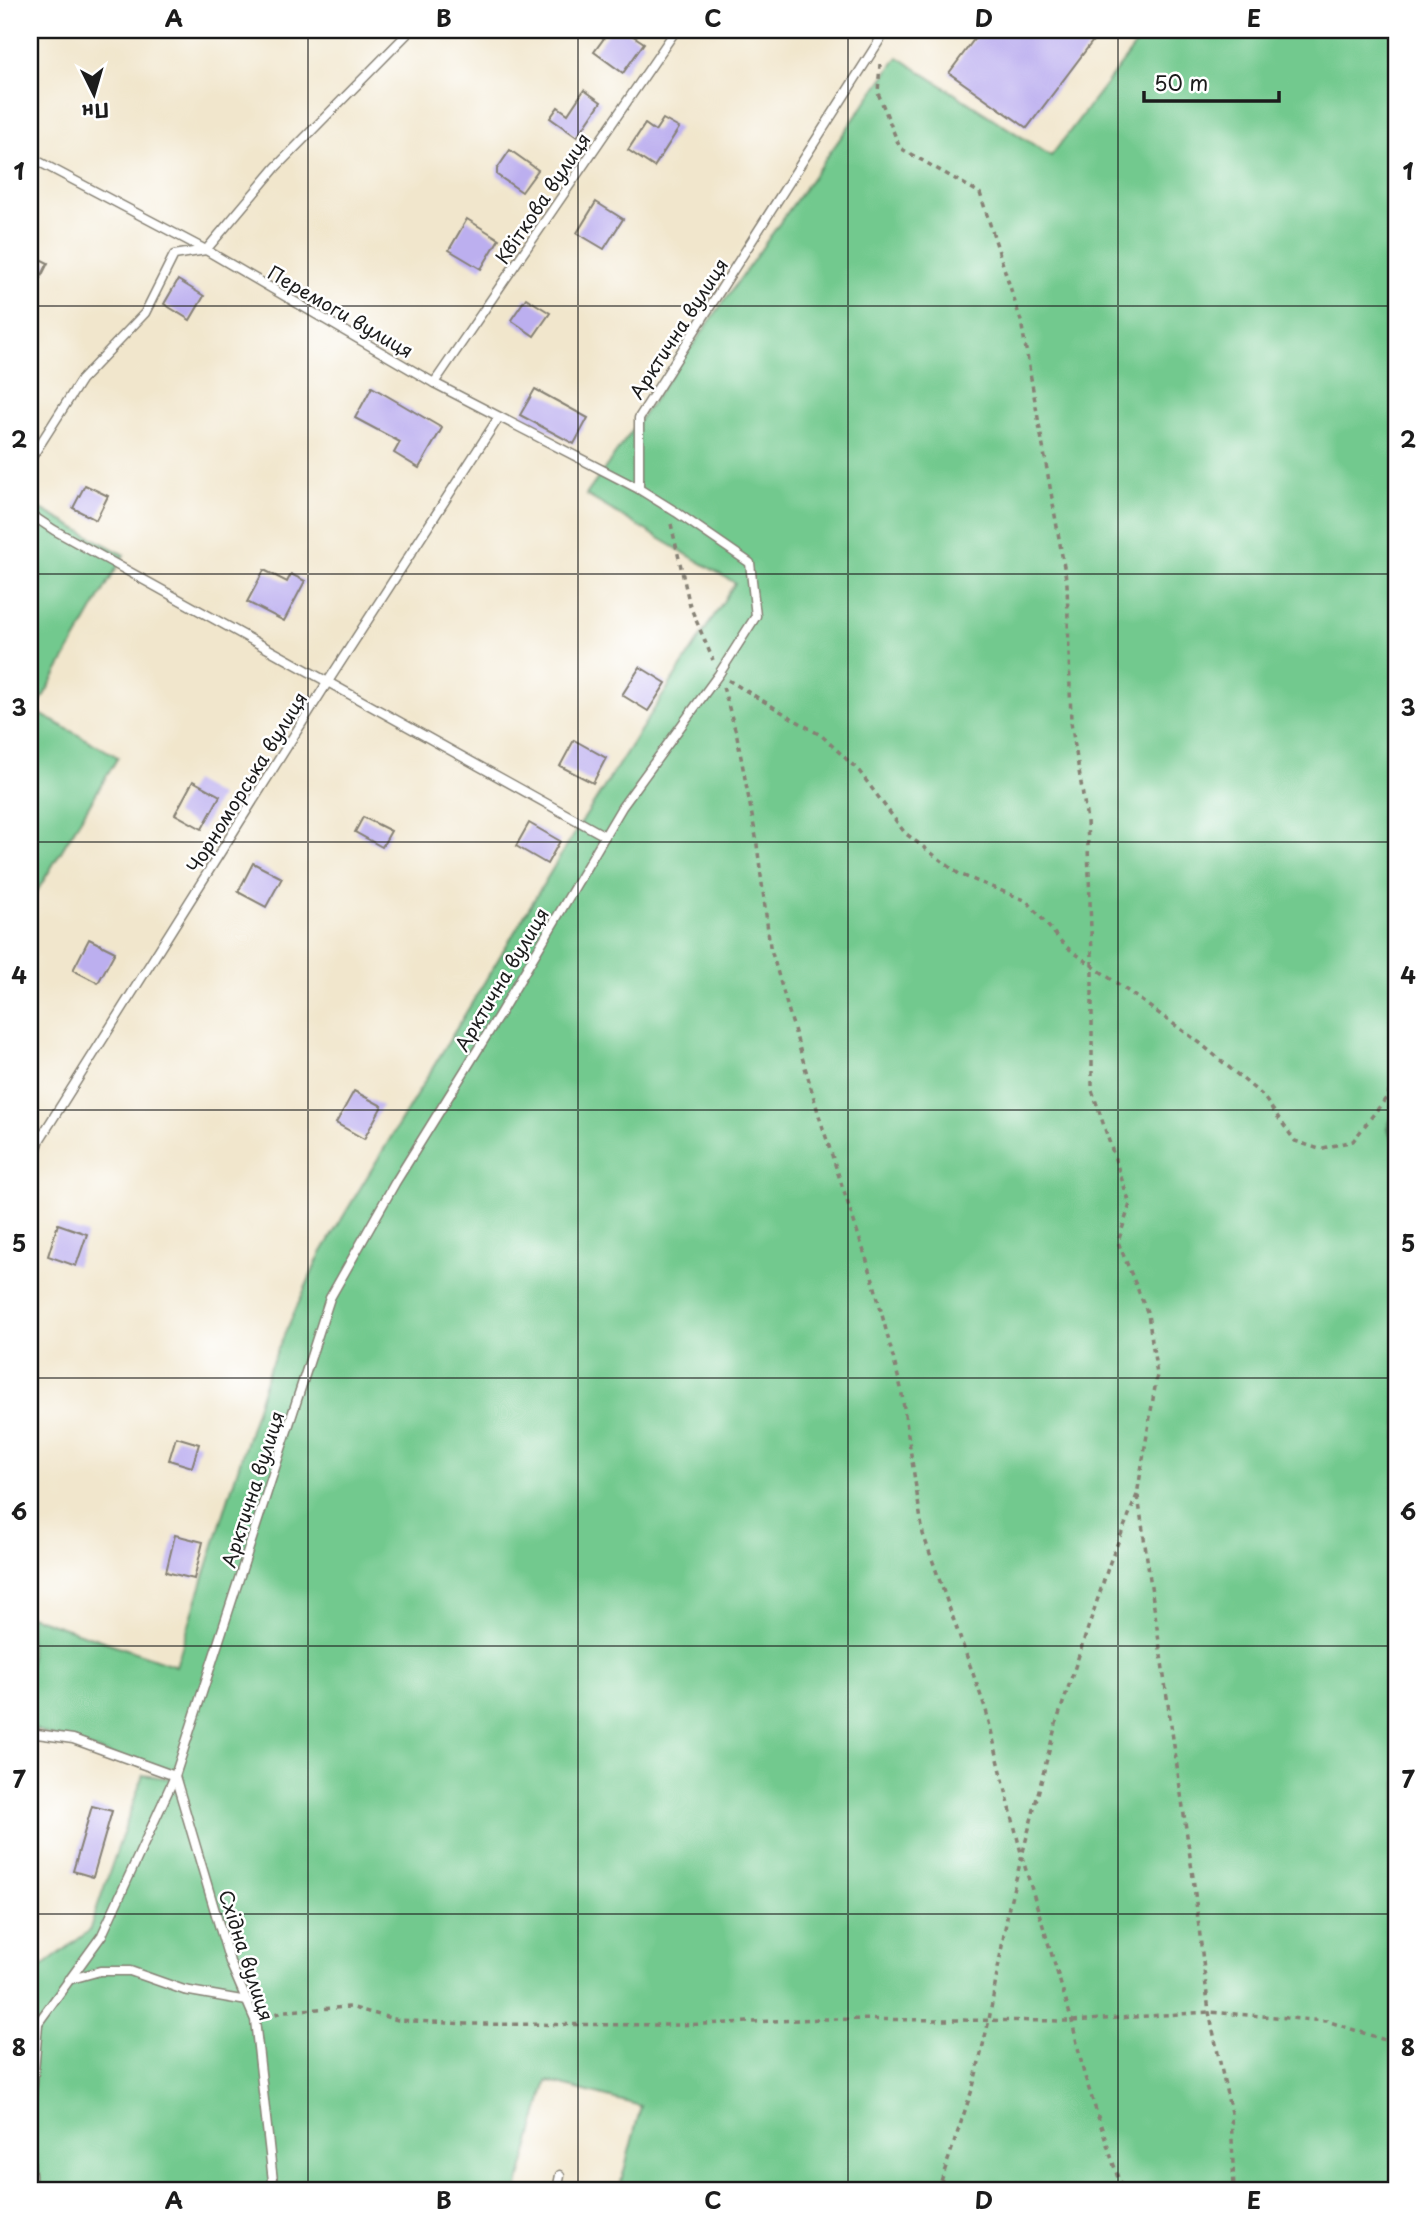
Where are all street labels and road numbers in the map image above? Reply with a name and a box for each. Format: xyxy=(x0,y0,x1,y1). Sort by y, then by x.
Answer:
street label: Квіткова вулиця xyxy=(487,127,597,269)
street label: Арктична вулиця xyxy=(622,252,734,404)
street label: Перемоги вулиця xyxy=(263,258,419,364)
street label: Чорноморська вулиця xyxy=(179,686,313,878)
street label: Арктична вулиця xyxy=(447,902,555,1056)
street label: Арктична вулиця xyxy=(214,1407,290,1571)
street label: Східна вулиця xyxy=(213,1886,281,2024)

